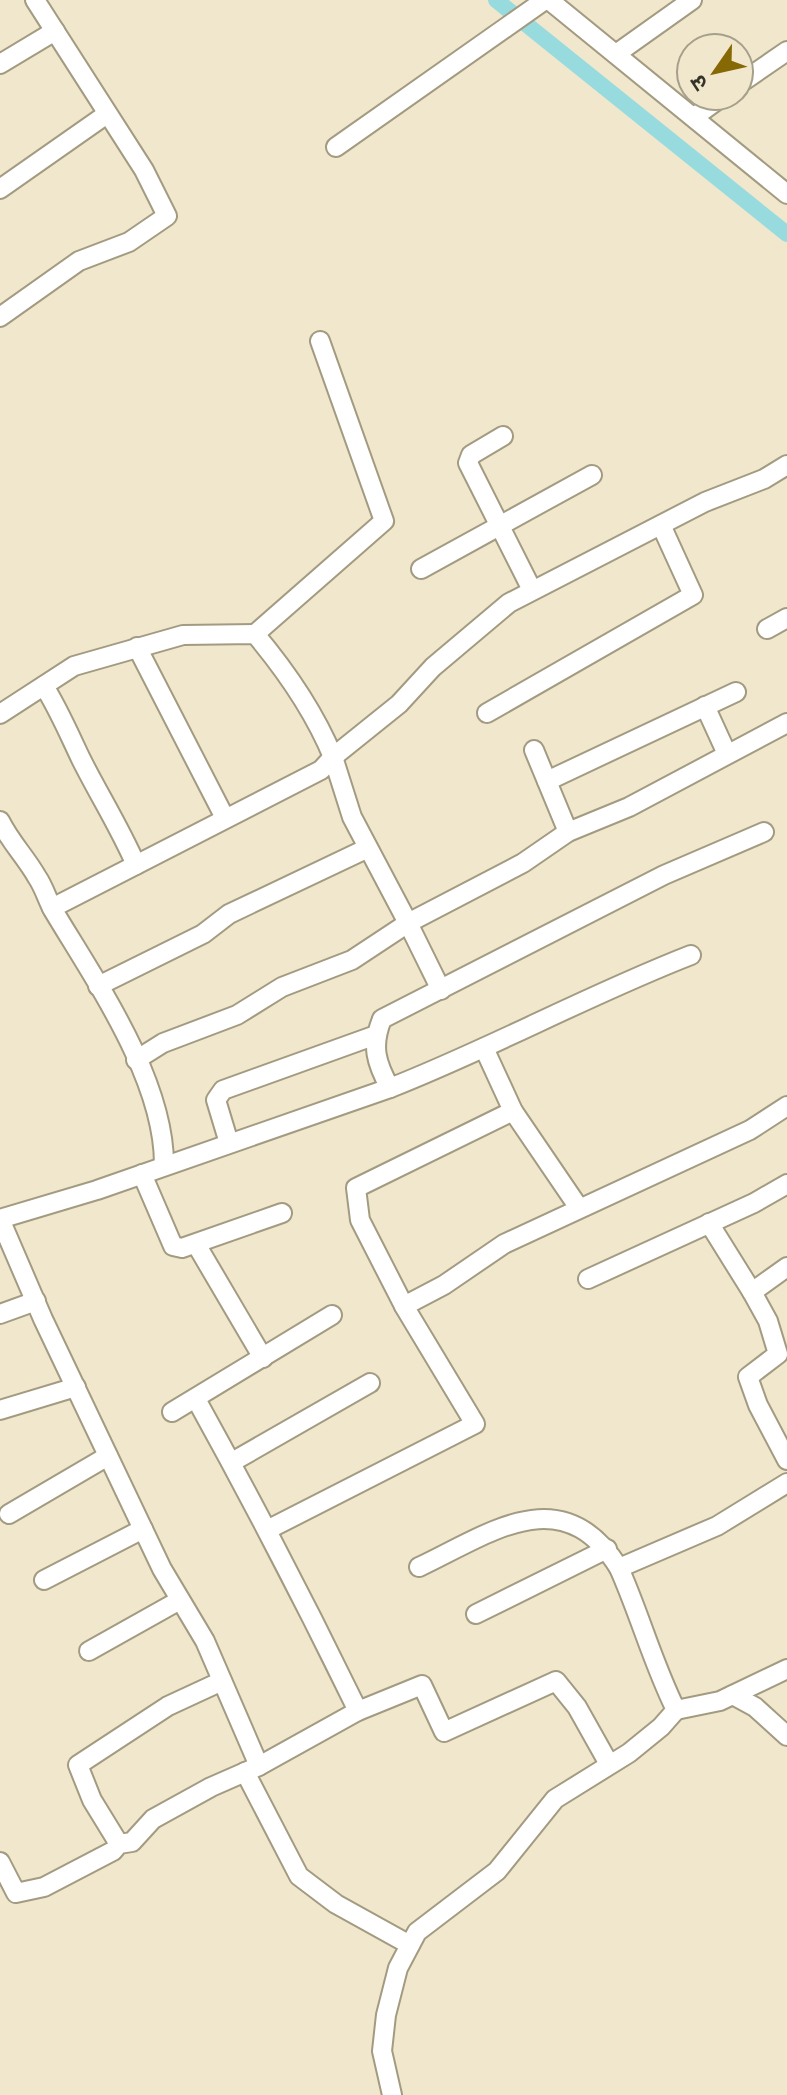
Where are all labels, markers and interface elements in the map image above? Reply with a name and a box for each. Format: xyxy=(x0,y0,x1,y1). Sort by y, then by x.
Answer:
north arrow xyxy=(675,32,755,112)
text: उ xyxy=(683,70,712,96)

